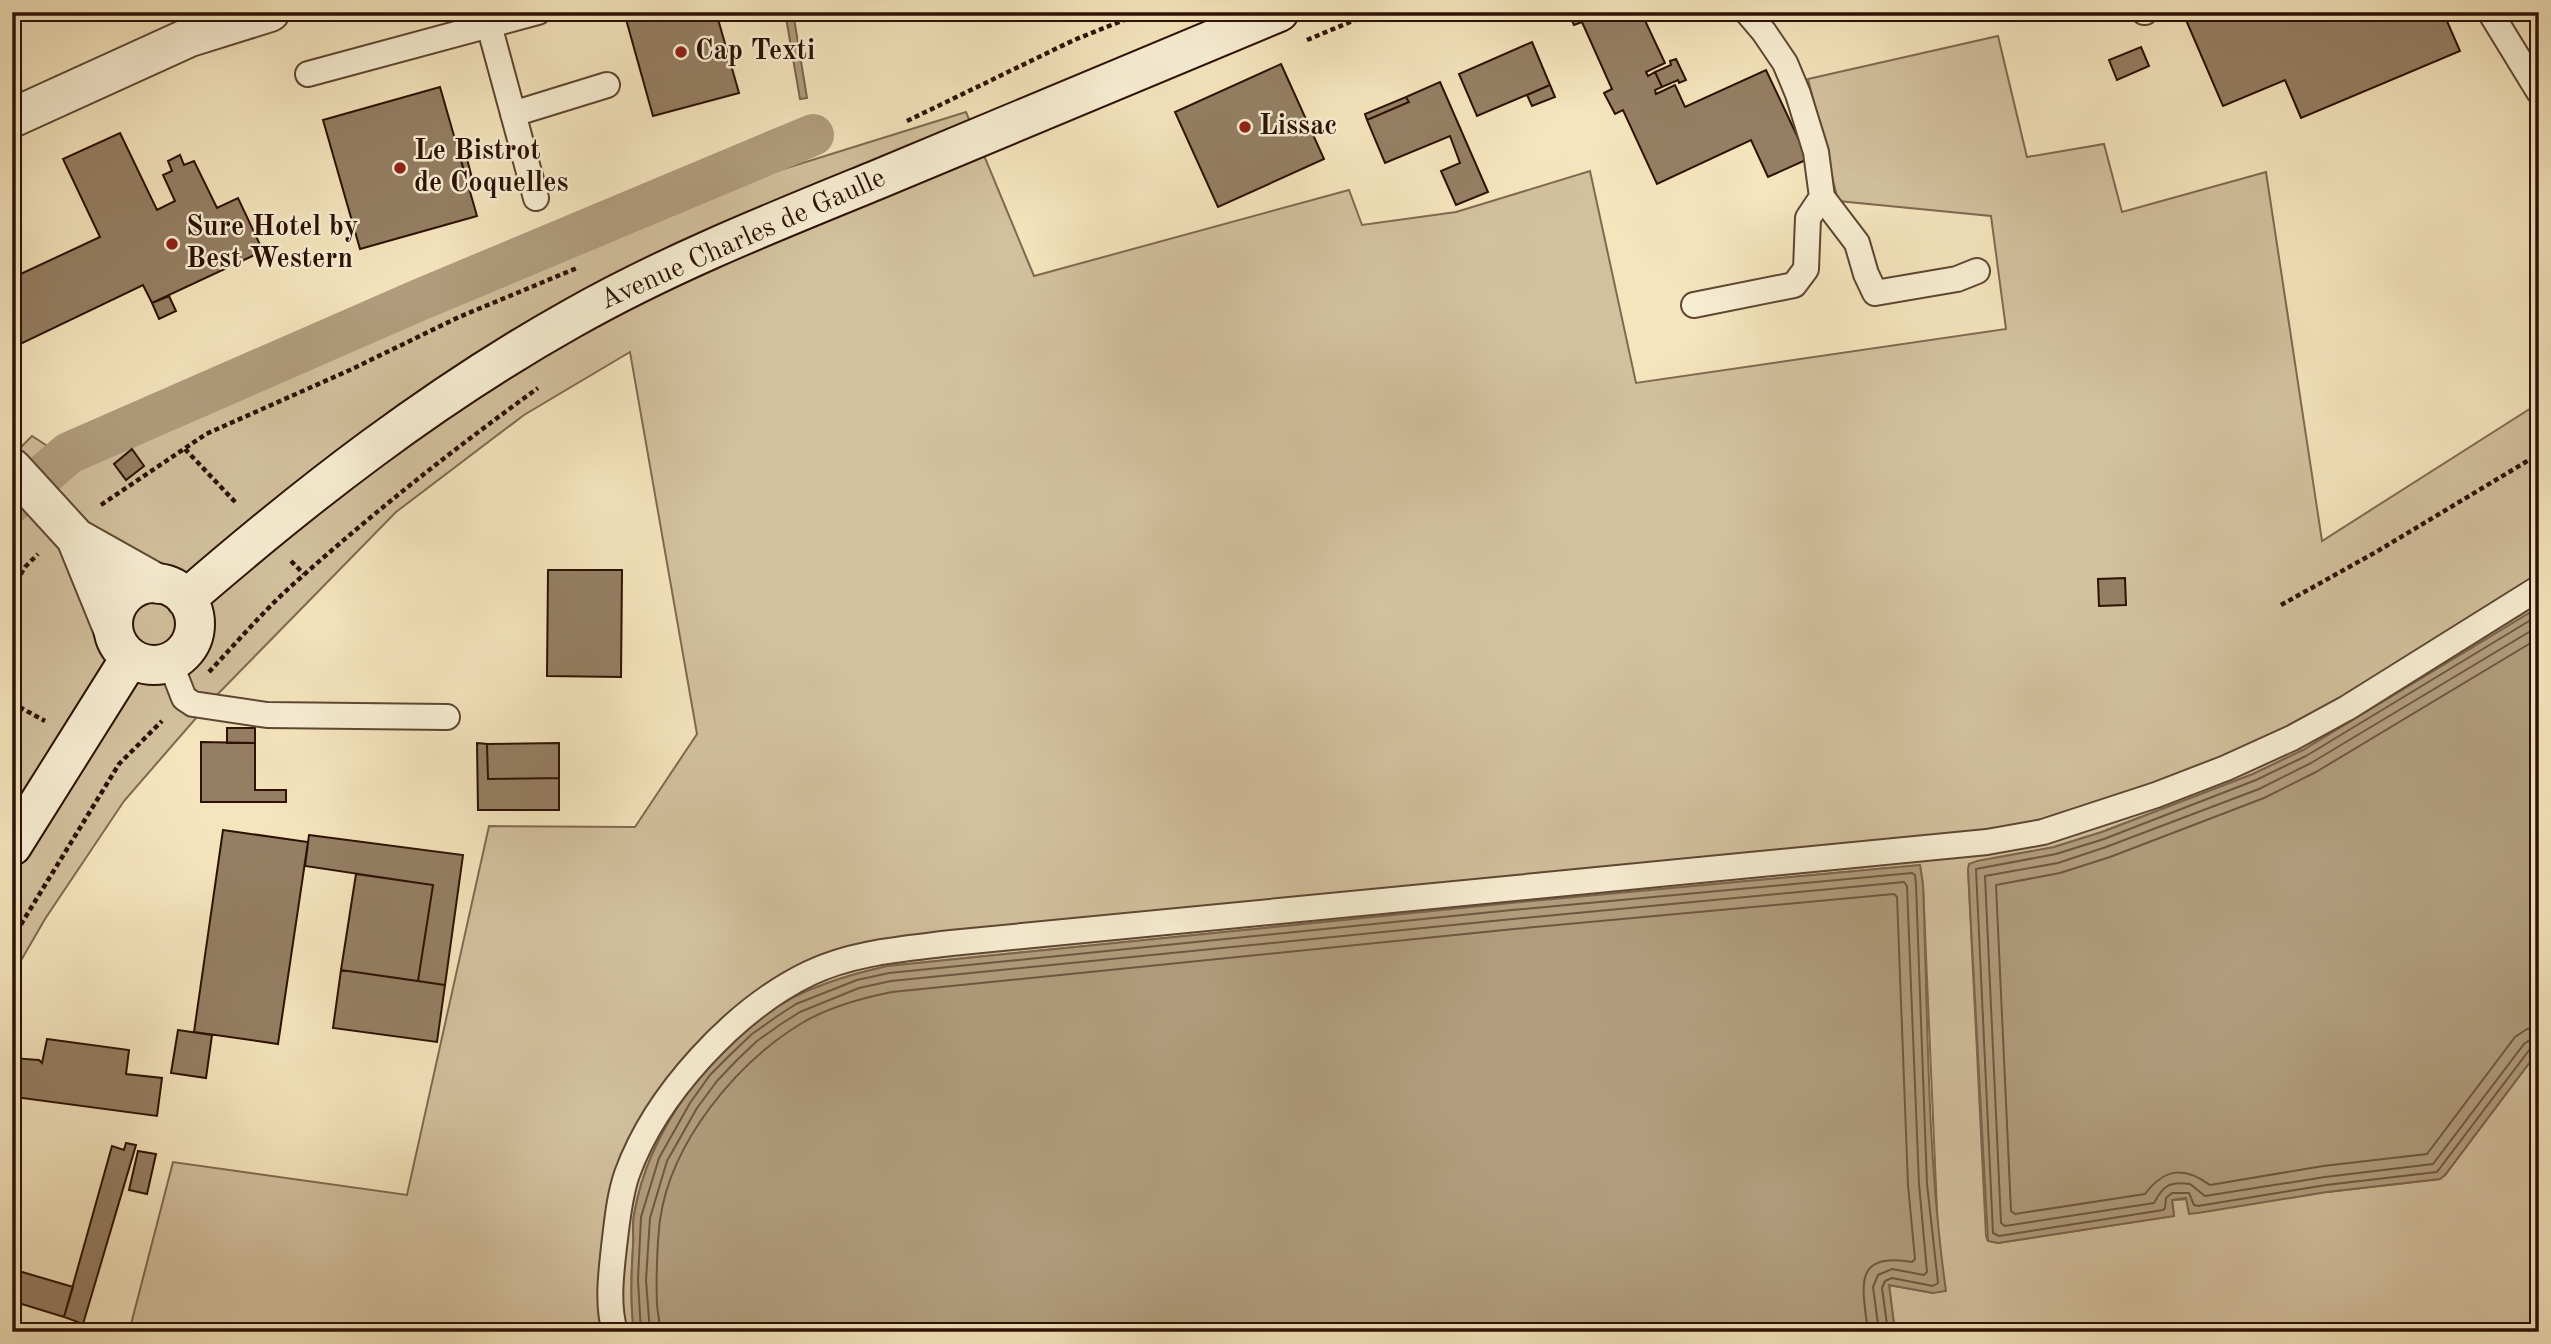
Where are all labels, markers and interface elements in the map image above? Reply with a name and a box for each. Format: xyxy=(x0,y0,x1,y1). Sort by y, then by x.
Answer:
place label: Cap Texti xyxy=(695,38,815,66)
marker: Cap Texti xyxy=(673,44,689,60)
place label: Lissac xyxy=(1259,113,1337,141)
marker: Lissac xyxy=(1237,119,1253,135)
place label: Le Bistrot de Coquelles xyxy=(414,138,569,198)
marker: Le Bistrot de Coquelles xyxy=(392,160,408,176)
street label: Avenue Charles de Gaulle xyxy=(596,164,890,316)
place label: Sure Hotel by Best Western xyxy=(186,214,358,274)
marker: Sure Hotel by Best Western xyxy=(164,236,180,252)

